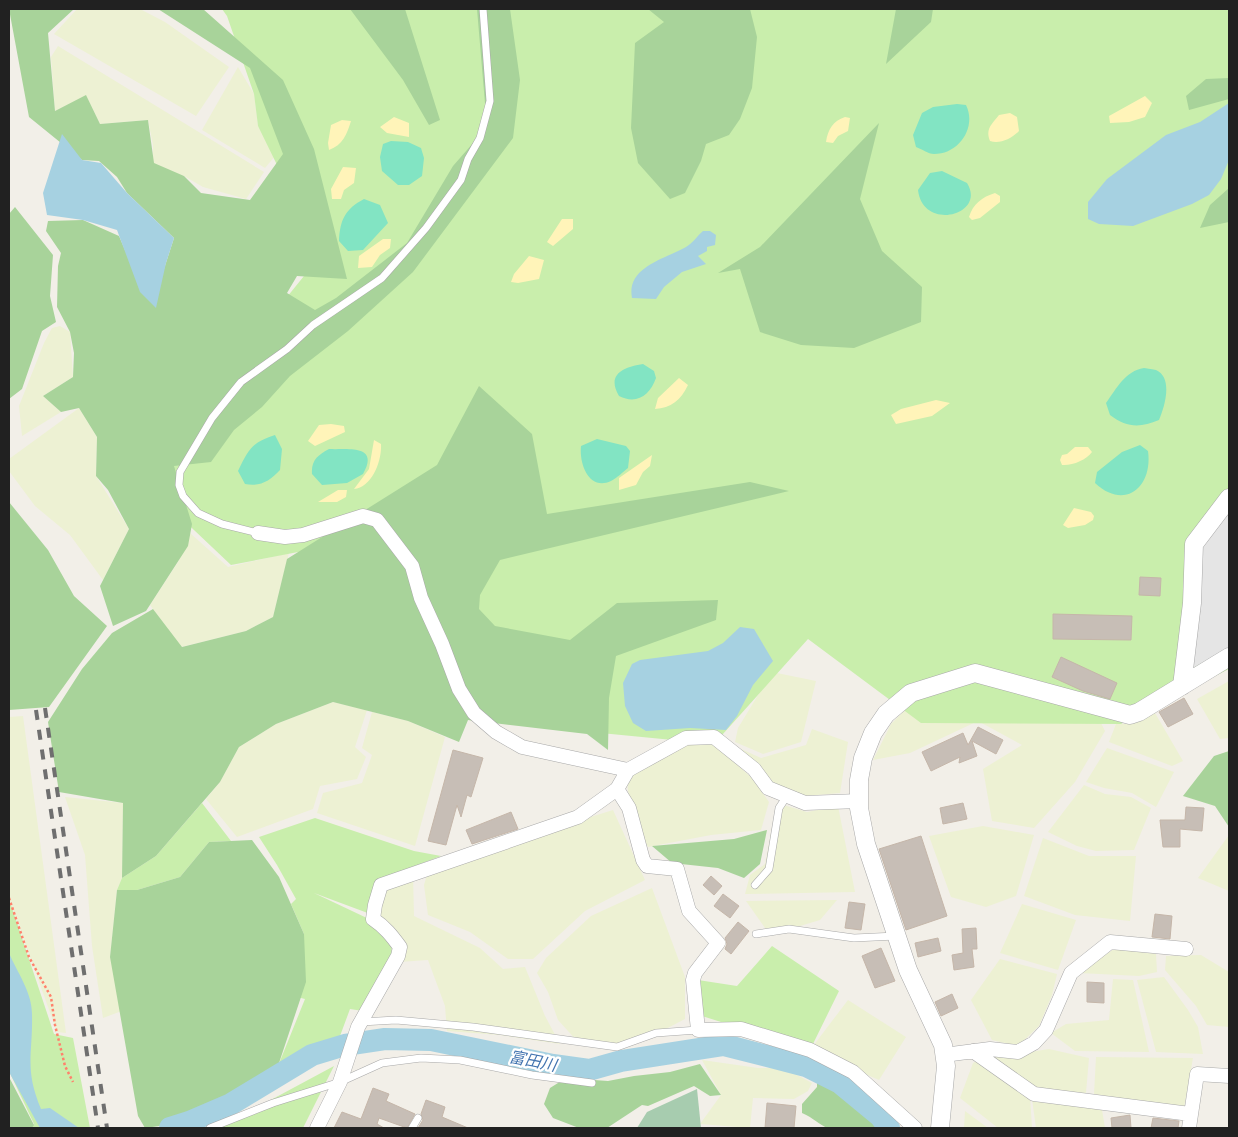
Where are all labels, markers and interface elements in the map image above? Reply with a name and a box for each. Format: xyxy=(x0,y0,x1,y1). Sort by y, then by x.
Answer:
water label: 富田川 xyxy=(508,1046,560,1074)

